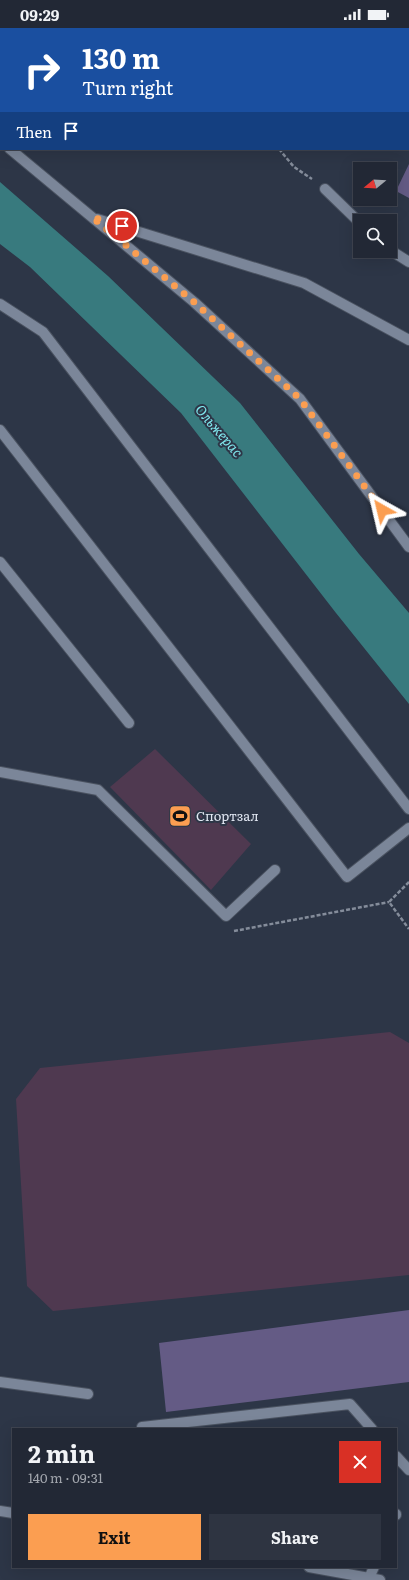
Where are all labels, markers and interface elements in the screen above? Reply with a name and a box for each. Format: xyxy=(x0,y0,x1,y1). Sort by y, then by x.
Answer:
text: 09:29 xyxy=(20,3,59,26)
text: 130 m xyxy=(82,36,160,78)
icon: right xyxy=(16,44,68,96)
text: Turn right xyxy=(82,74,173,101)
text: Then xyxy=(16,120,52,143)
icon: arrive xyxy=(60,120,82,142)
north arrow xyxy=(353,162,397,206)
map controls xyxy=(353,162,397,258)
pin xyxy=(105,209,139,243)
button: search xyxy=(353,214,397,258)
icon: arrive xyxy=(111,215,133,237)
water label: Ольжерас xyxy=(191,400,248,461)
position arrow xyxy=(361,489,403,531)
sports icon: Спортзал xyxy=(167,803,193,829)
place label: Спортзал xyxy=(196,806,259,825)
text: 2 min xyxy=(28,1435,95,1470)
button: close xyxy=(339,1441,381,1483)
text: 140 m · 09:31 xyxy=(28,1468,103,1487)
button: Exit xyxy=(28,1514,201,1560)
button: Share xyxy=(209,1514,381,1560)

